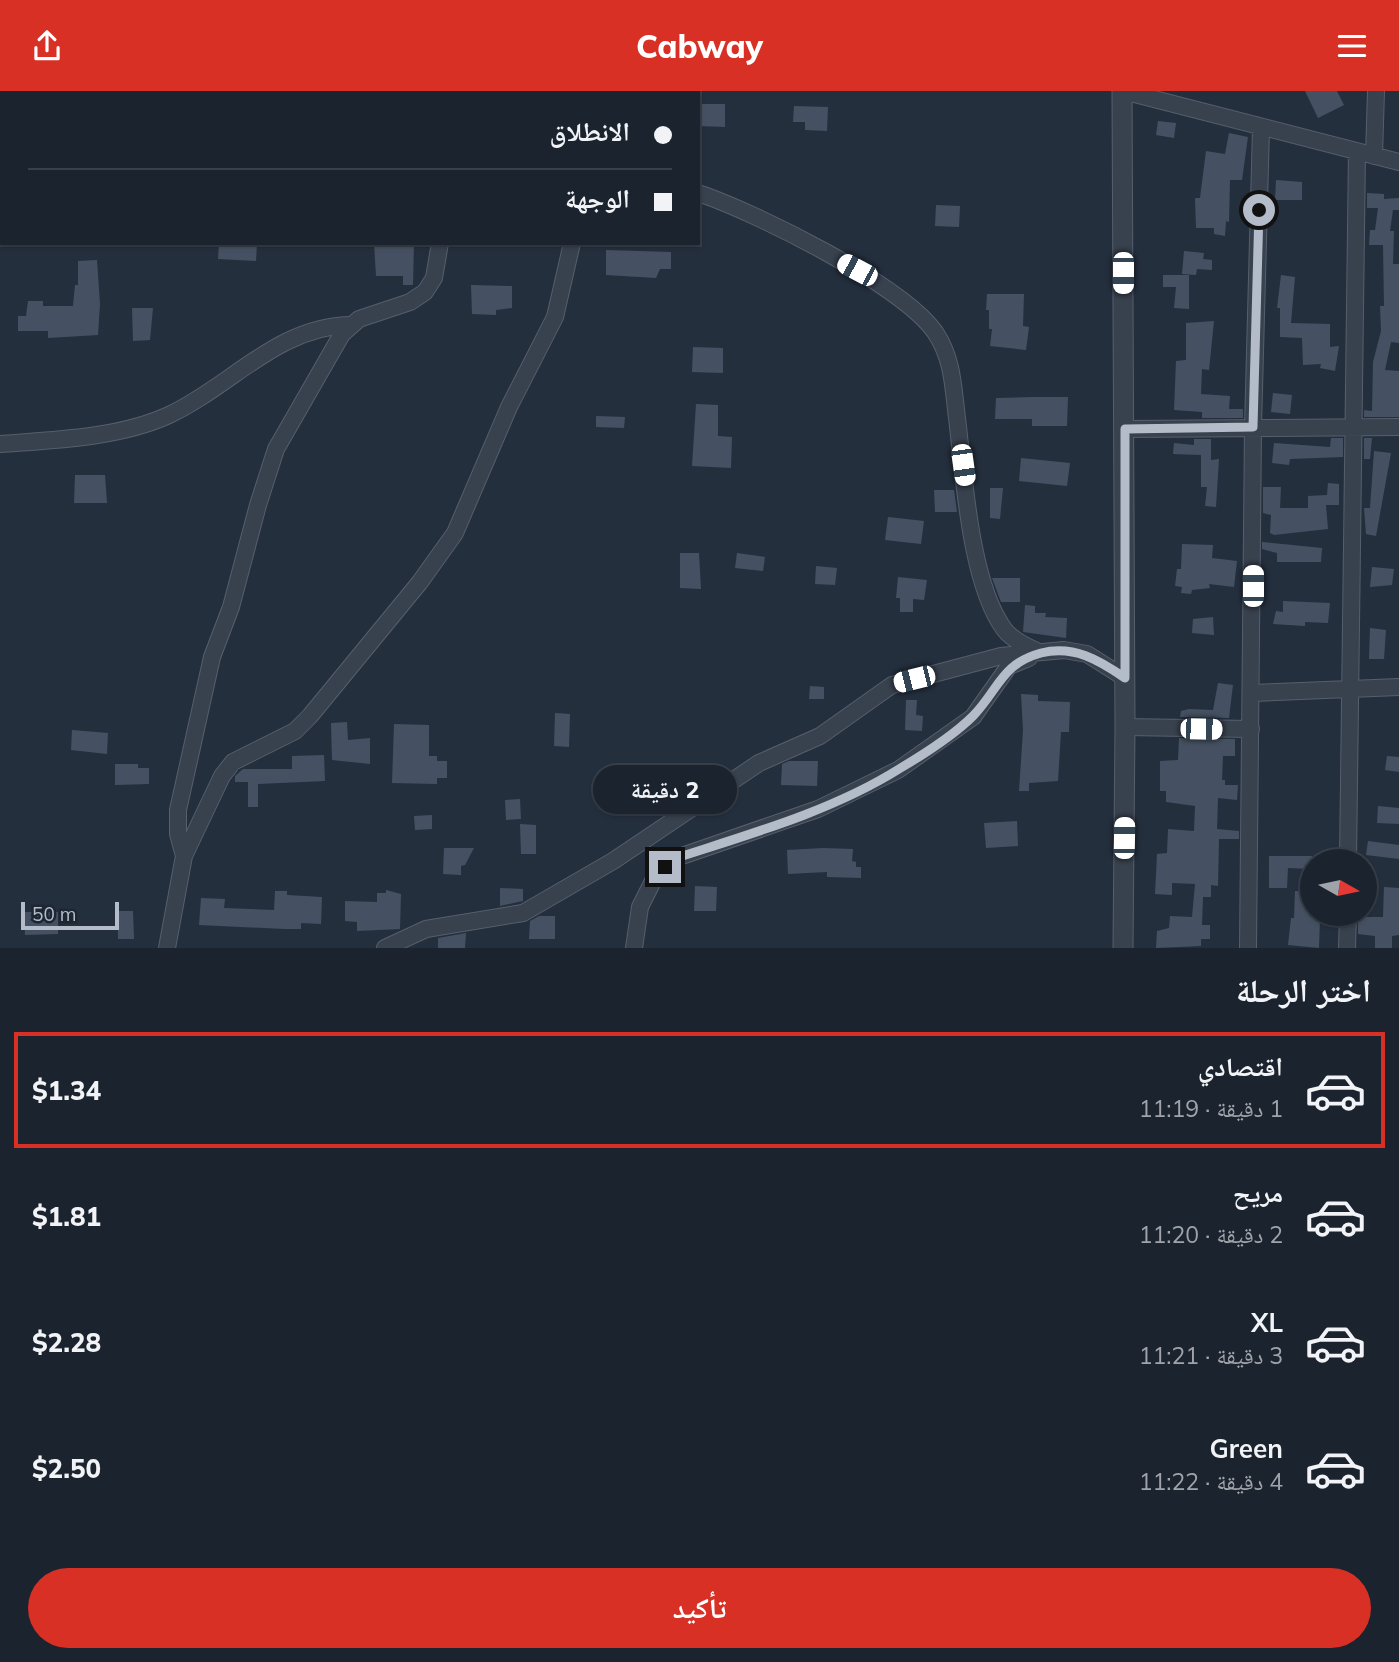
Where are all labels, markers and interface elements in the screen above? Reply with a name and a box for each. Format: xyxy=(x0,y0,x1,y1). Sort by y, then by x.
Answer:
text: Cabway xyxy=(636,26,763,66)
icon: share xyxy=(28,27,66,65)
icon: menu xyxy=(1333,27,1371,65)
text: الانطلاق xyxy=(550,115,630,148)
text: الوجهة xyxy=(565,182,630,215)
route start xyxy=(1243,194,1275,226)
car xyxy=(834,251,881,289)
car xyxy=(1113,252,1134,294)
car xyxy=(950,443,977,487)
car xyxy=(1243,565,1264,607)
car xyxy=(892,664,937,694)
car xyxy=(1180,718,1223,740)
callout: 2 دقيقة xyxy=(593,765,737,815)
text: 2 دقيقة xyxy=(631,775,699,804)
car xyxy=(1114,817,1135,859)
north arrow xyxy=(1300,849,1377,926)
map controls xyxy=(1300,849,1377,926)
route end xyxy=(649,851,681,883)
scale bar xyxy=(21,899,119,931)
text: 50 m xyxy=(32,902,76,926)
text: اختر الرحلة xyxy=(1236,970,1371,1010)
text: اقتصادي xyxy=(1198,1050,1283,1083)
icon: car xyxy=(1304,1059,1367,1122)
text: $1.34 xyxy=(32,1074,101,1107)
text: 1 دقيقة · 11:19 xyxy=(1139,1094,1283,1123)
text: مريح xyxy=(1233,1176,1283,1209)
icon: car xyxy=(1304,1185,1367,1248)
text: $1.81 xyxy=(32,1200,101,1233)
text: 2 دقيقة · 11:20 xyxy=(1139,1220,1283,1249)
text: XL xyxy=(1251,1306,1283,1339)
icon: car xyxy=(1304,1311,1367,1374)
text: $2.28 xyxy=(32,1326,101,1359)
text: 3 دقيقة · 11:21 xyxy=(1139,1341,1283,1370)
text: Green xyxy=(1210,1432,1283,1465)
icon: car xyxy=(1304,1437,1367,1500)
text: $2.50 xyxy=(32,1452,101,1485)
text: 4 دقيقة · 11:22 xyxy=(1139,1467,1283,1496)
button: تأكيد xyxy=(28,1568,1371,1648)

